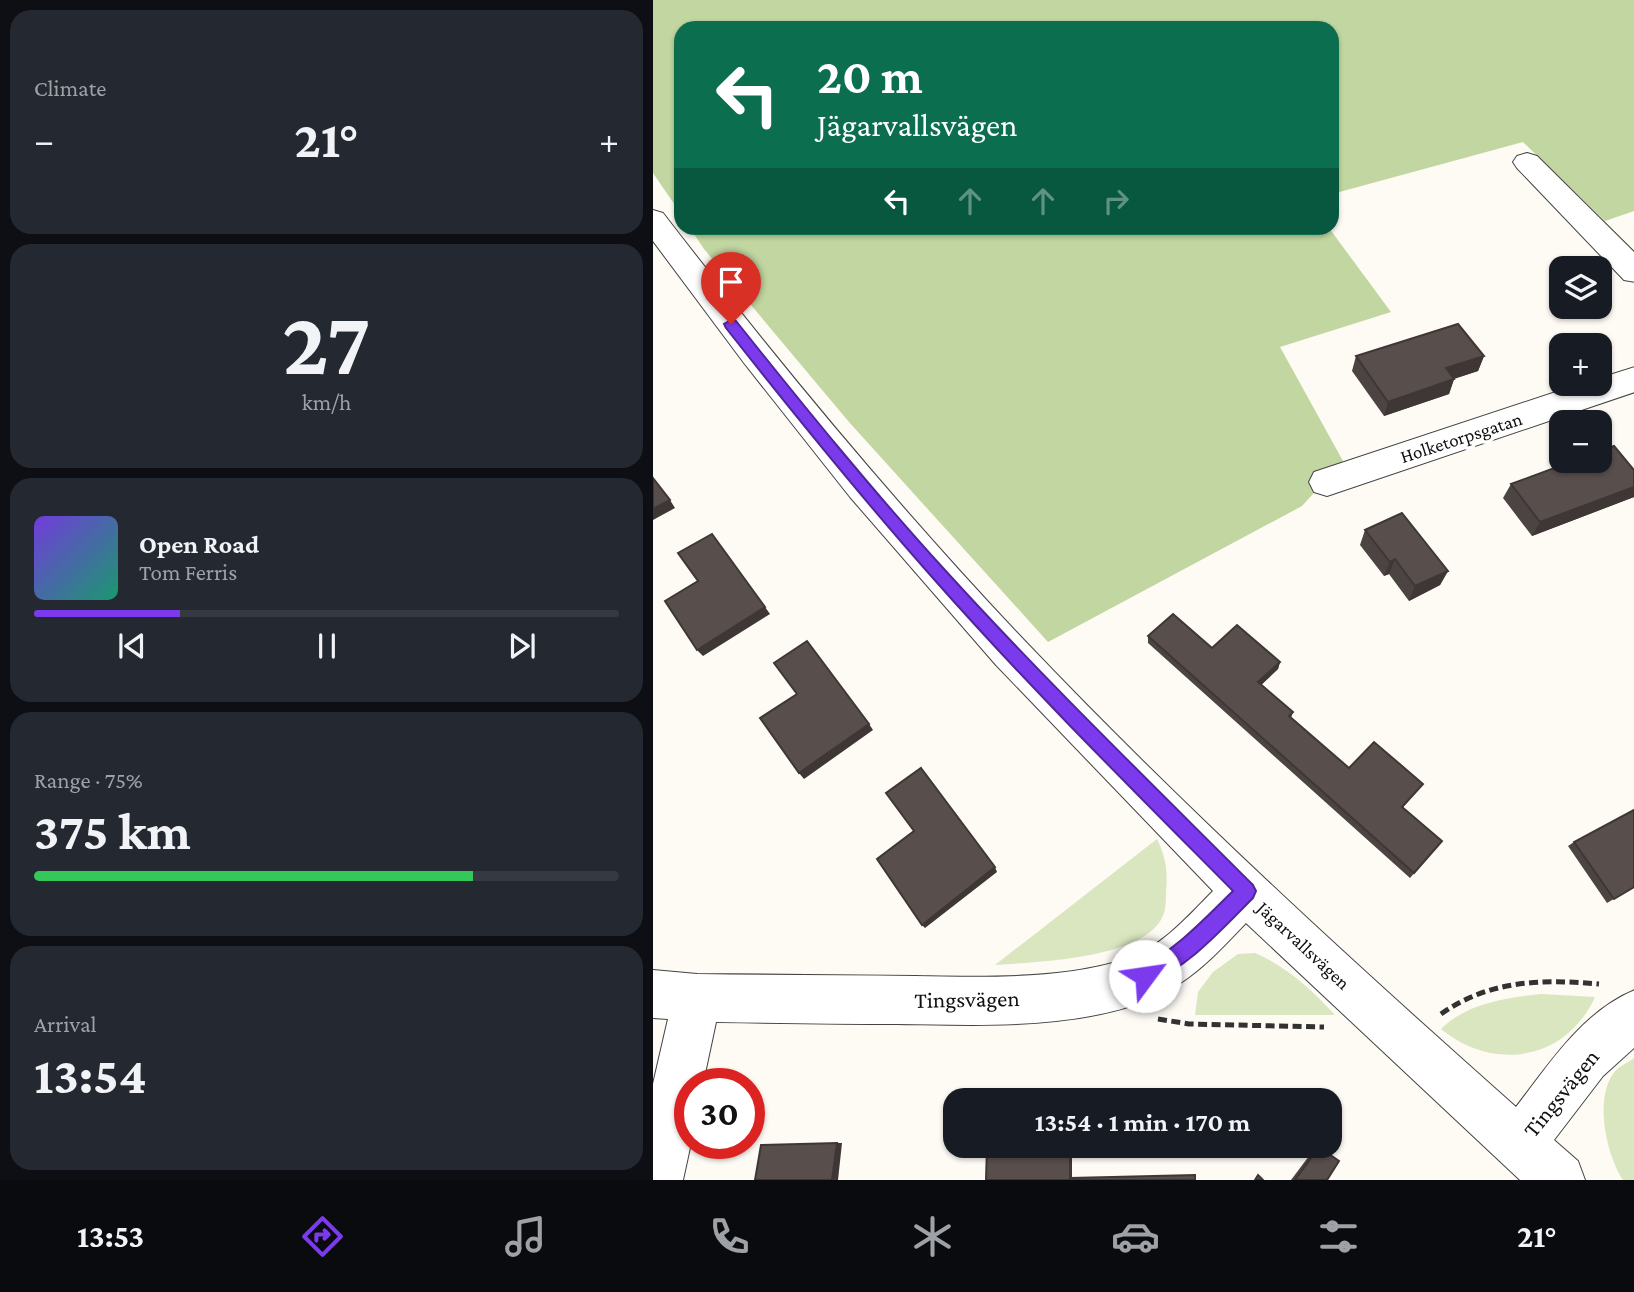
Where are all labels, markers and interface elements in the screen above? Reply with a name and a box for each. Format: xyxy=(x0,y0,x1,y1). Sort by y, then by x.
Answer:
icon: left xyxy=(702,49,793,140)
text: 20 m xyxy=(817,49,923,104)
text: Climate xyxy=(34,75,106,101)
text: Jägarvallsvägen xyxy=(817,107,1017,143)
text: 21° xyxy=(294,110,359,168)
text: − xyxy=(34,119,54,161)
text: + xyxy=(599,119,619,161)
icon: left xyxy=(878,182,916,220)
icon: ahead xyxy=(951,182,989,220)
icon: ahead xyxy=(1024,182,1062,220)
icon: right xyxy=(1097,182,1135,220)
pin xyxy=(701,252,761,324)
map controls xyxy=(1549,256,1612,473)
button: layers xyxy=(1549,256,1612,319)
icon: arrive xyxy=(712,263,750,301)
text: 27 xyxy=(282,292,371,394)
button: + xyxy=(1549,333,1612,396)
text: km/h xyxy=(302,389,351,415)
street label: Holketorpsgatan xyxy=(1398,408,1525,467)
button: − xyxy=(1549,410,1612,473)
text: Open Road xyxy=(139,530,259,559)
text: Tom Ferris xyxy=(139,559,237,585)
icon: previous xyxy=(113,627,151,665)
icon: pause xyxy=(308,627,346,665)
icon: next xyxy=(503,627,541,665)
text: Range · 75% xyxy=(34,767,143,793)
text: 375 km xyxy=(34,802,191,860)
street label: Jägarvallsvägen xyxy=(1252,896,1354,994)
position arrow xyxy=(1108,939,1182,1013)
street label: Tingsvägen xyxy=(914,985,1020,1013)
text: Arrival xyxy=(34,1011,97,1037)
street label: Tingsvägen xyxy=(1518,1044,1604,1142)
text: 13:54 xyxy=(34,1046,147,1104)
speed limit sign: 30 xyxy=(674,1068,765,1159)
text: 13:54 · 1 min · 170 m xyxy=(1035,1108,1250,1137)
icon: directions xyxy=(298,1212,347,1261)
icon: music xyxy=(501,1212,550,1261)
icon: phone xyxy=(705,1212,754,1261)
icon: climate xyxy=(908,1212,957,1261)
icon: car xyxy=(1111,1212,1160,1261)
icon: filters xyxy=(1314,1212,1363,1261)
text: 13:53 xyxy=(77,1218,144,1254)
text: 21° xyxy=(1517,1218,1557,1254)

